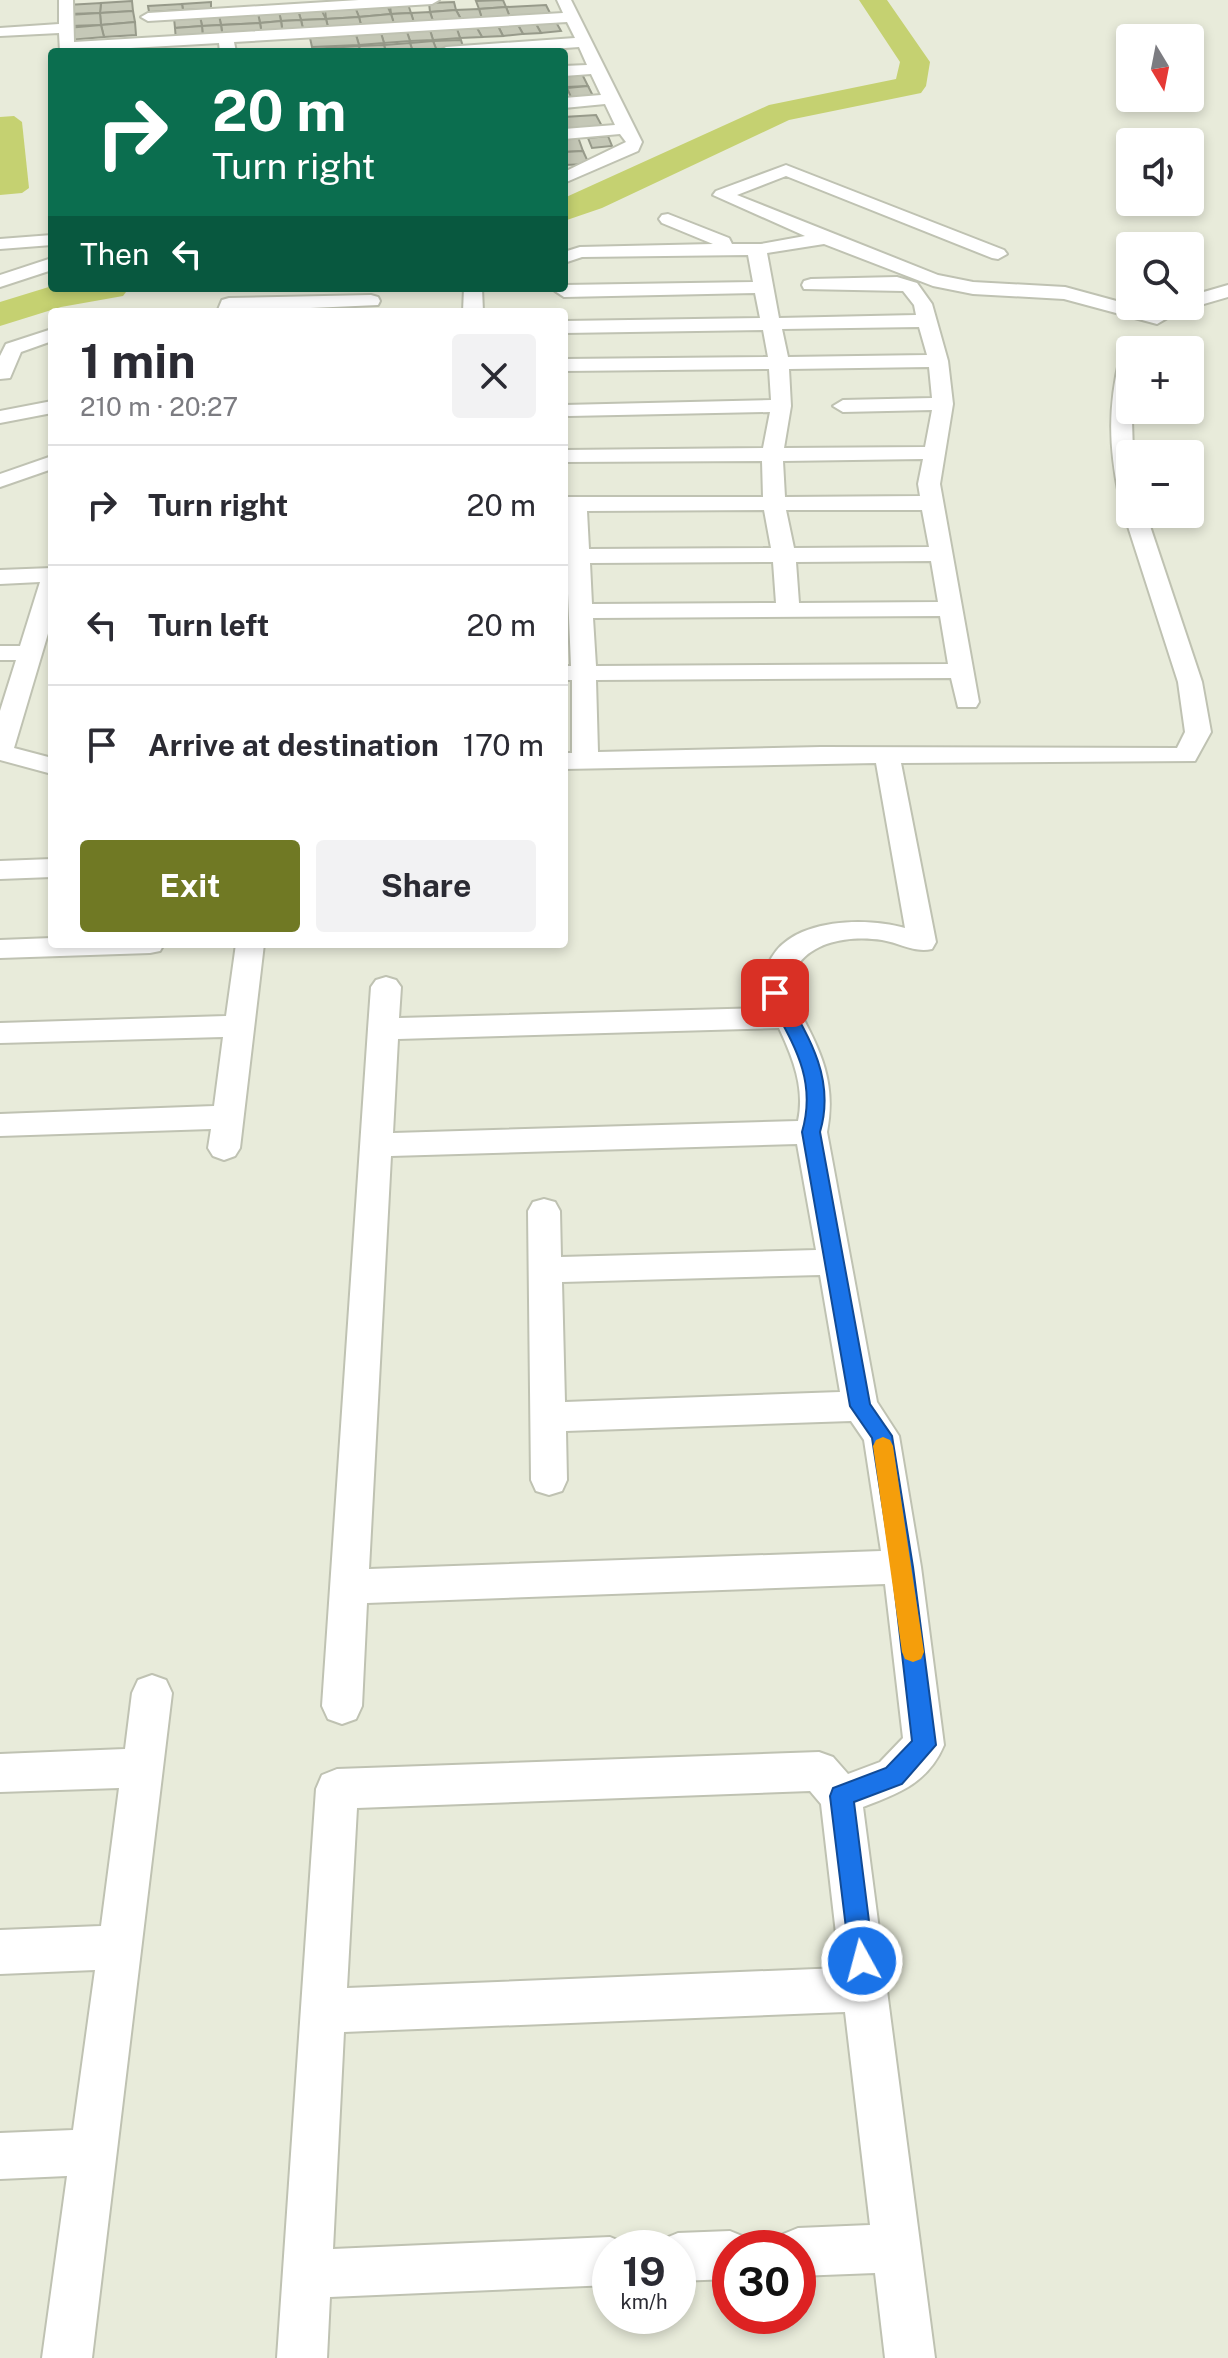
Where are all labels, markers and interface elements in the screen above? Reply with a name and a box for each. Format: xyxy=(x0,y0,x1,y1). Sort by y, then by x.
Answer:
north arrow xyxy=(1116,24,1204,112)
map controls xyxy=(1116,24,1204,528)
text: 20 m xyxy=(212,78,346,144)
icon: right xyxy=(80,80,184,184)
button: sound xyxy=(1116,128,1204,216)
text: Turn right xyxy=(212,145,375,187)
icon: left xyxy=(165,232,209,276)
button: search xyxy=(1116,232,1204,320)
text: Then xyxy=(80,236,149,272)
text: 1 min xyxy=(80,332,196,389)
button: close xyxy=(452,334,536,418)
button: + xyxy=(1116,336,1204,424)
text: 210 m · 20:27 xyxy=(80,391,238,422)
button: − xyxy=(1116,440,1204,528)
icon: right xyxy=(80,483,124,527)
text: Turn right xyxy=(148,487,288,523)
text: 20 m xyxy=(467,487,536,523)
icon: left xyxy=(80,603,124,647)
text: Turn left xyxy=(148,607,269,643)
text: 20 m xyxy=(467,607,536,643)
icon: arrive xyxy=(80,723,124,767)
text: Arrive at destination xyxy=(148,727,439,763)
text: 170 m xyxy=(463,727,544,763)
button: Exit xyxy=(80,840,300,932)
button: Share xyxy=(316,840,536,932)
pin xyxy=(741,959,809,1027)
icon: arrive xyxy=(753,971,797,1015)
position arrow xyxy=(820,1919,904,2003)
speed limit sign: 30 xyxy=(712,2230,816,2334)
text: 19 xyxy=(622,2248,666,2295)
text: km/h xyxy=(620,2290,668,2314)

